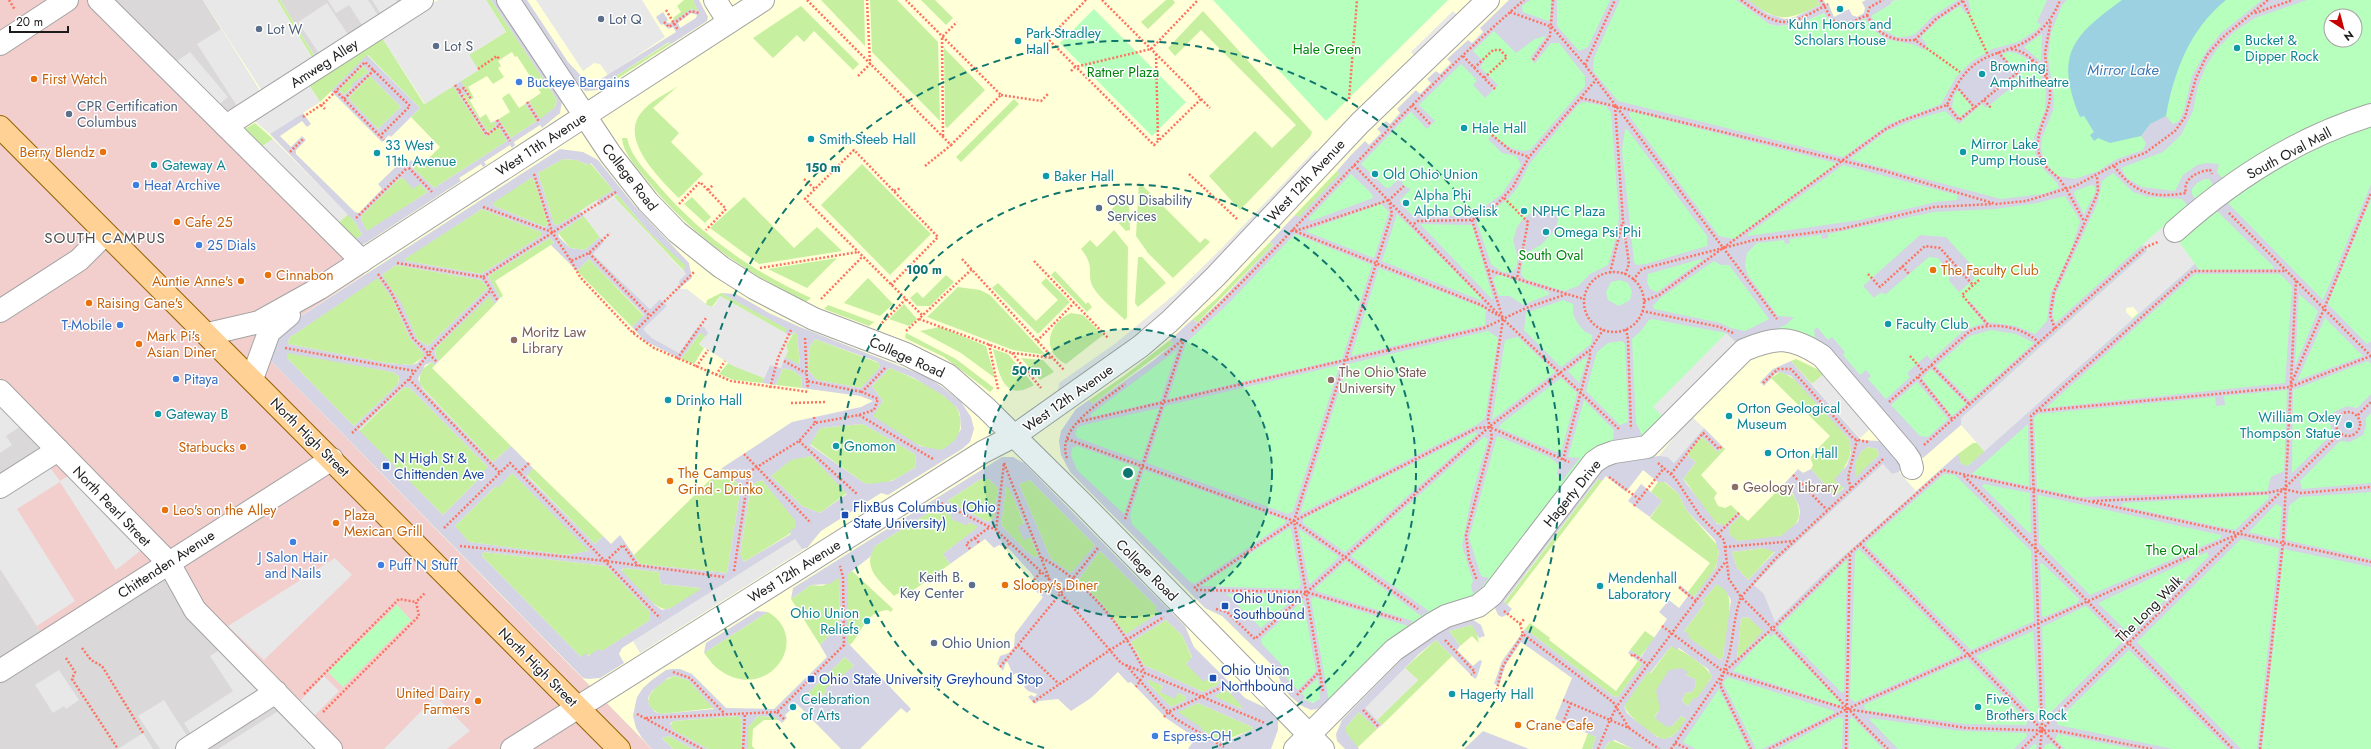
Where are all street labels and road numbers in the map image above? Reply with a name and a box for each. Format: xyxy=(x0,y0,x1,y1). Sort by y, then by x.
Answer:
street label: Amweg Alley xyxy=(286,33,363,93)
street label: West 11th Avenue xyxy=(492,107,590,181)
street label: South Oval Mall xyxy=(2243,122,2335,184)
street label: West 12th Avenue xyxy=(1263,134,1349,226)
street label: College Road xyxy=(597,139,663,215)
street label: College Road xyxy=(866,331,948,383)
street label: West 12th Avenue xyxy=(1019,359,1117,437)
street label: North High Street xyxy=(266,393,355,482)
street label: Hagerty Drive xyxy=(1539,455,1605,531)
street label: North Pearl Street xyxy=(68,461,156,551)
street label: Chittenden Avenue xyxy=(113,525,219,603)
street label: West 12th Avenue xyxy=(744,534,844,608)
street label: College Road xyxy=(1111,534,1183,606)
street label: The Long Walk xyxy=(2111,570,2188,647)
street label: North High Street xyxy=(494,623,583,712)

